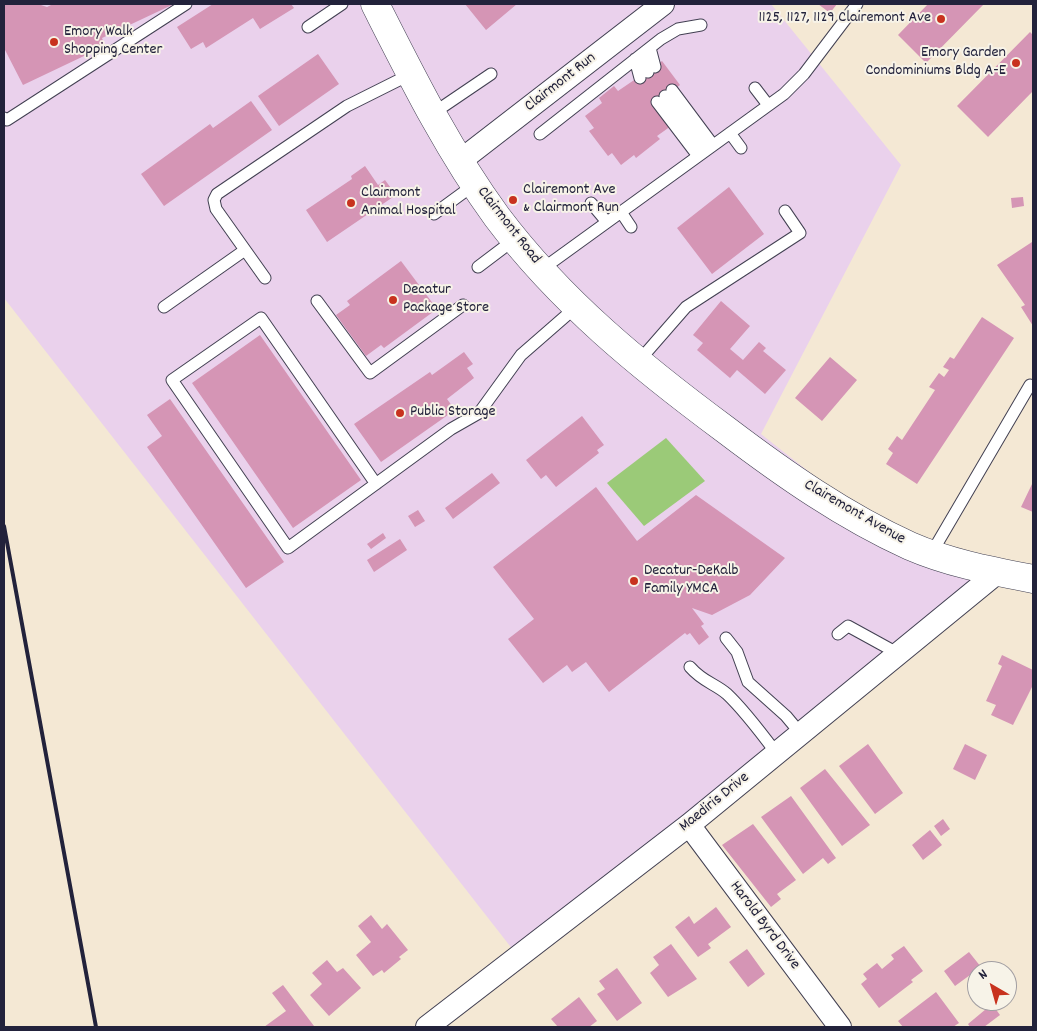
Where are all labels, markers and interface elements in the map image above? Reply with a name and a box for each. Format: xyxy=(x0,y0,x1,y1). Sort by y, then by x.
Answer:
place label: 1125, 1127, 1129 Clairemont Ave xyxy=(758,9,931,29)
marker: 1125, 1127, 1129 Clairemont Ave xyxy=(935,13,947,25)
place label: Emory Walk Shopping Center xyxy=(64,23,162,61)
marker: Emory Walk Shopping Center xyxy=(48,36,60,48)
place label: Emory Garden Condominiums Bldg A-E xyxy=(865,44,1006,82)
street label: Clairmont Run xyxy=(522,49,600,117)
marker: Emory Garden Condominiums Bldg A-E xyxy=(1010,57,1022,69)
place label: Clairemont Ave & Clairmont Run xyxy=(523,181,619,219)
street label: Clairmont Road xyxy=(472,183,544,269)
place label: Clairmont Animal Hospital xyxy=(361,184,456,222)
marker: Clairemont Ave & Clairmont Run xyxy=(507,194,519,206)
marker: Clairmont Animal Hospital xyxy=(345,197,357,209)
place label: Decatur Package Store xyxy=(403,281,489,319)
marker: Decatur Package Store xyxy=(387,294,399,306)
place label: Public Storage xyxy=(410,403,495,423)
marker: Public Storage xyxy=(394,407,406,419)
street label: Clairemont Avenue xyxy=(800,476,908,550)
place label: Decatur-DeKalb Family YMCA xyxy=(644,562,738,600)
marker: Decatur-DeKalb Family YMCA xyxy=(628,575,640,587)
street label: Maediris Drive xyxy=(676,769,754,837)
street label: Harold Byrd Drive xyxy=(725,878,803,974)
north arrow xyxy=(967,961,1017,1011)
text: N xyxy=(974,965,992,985)

